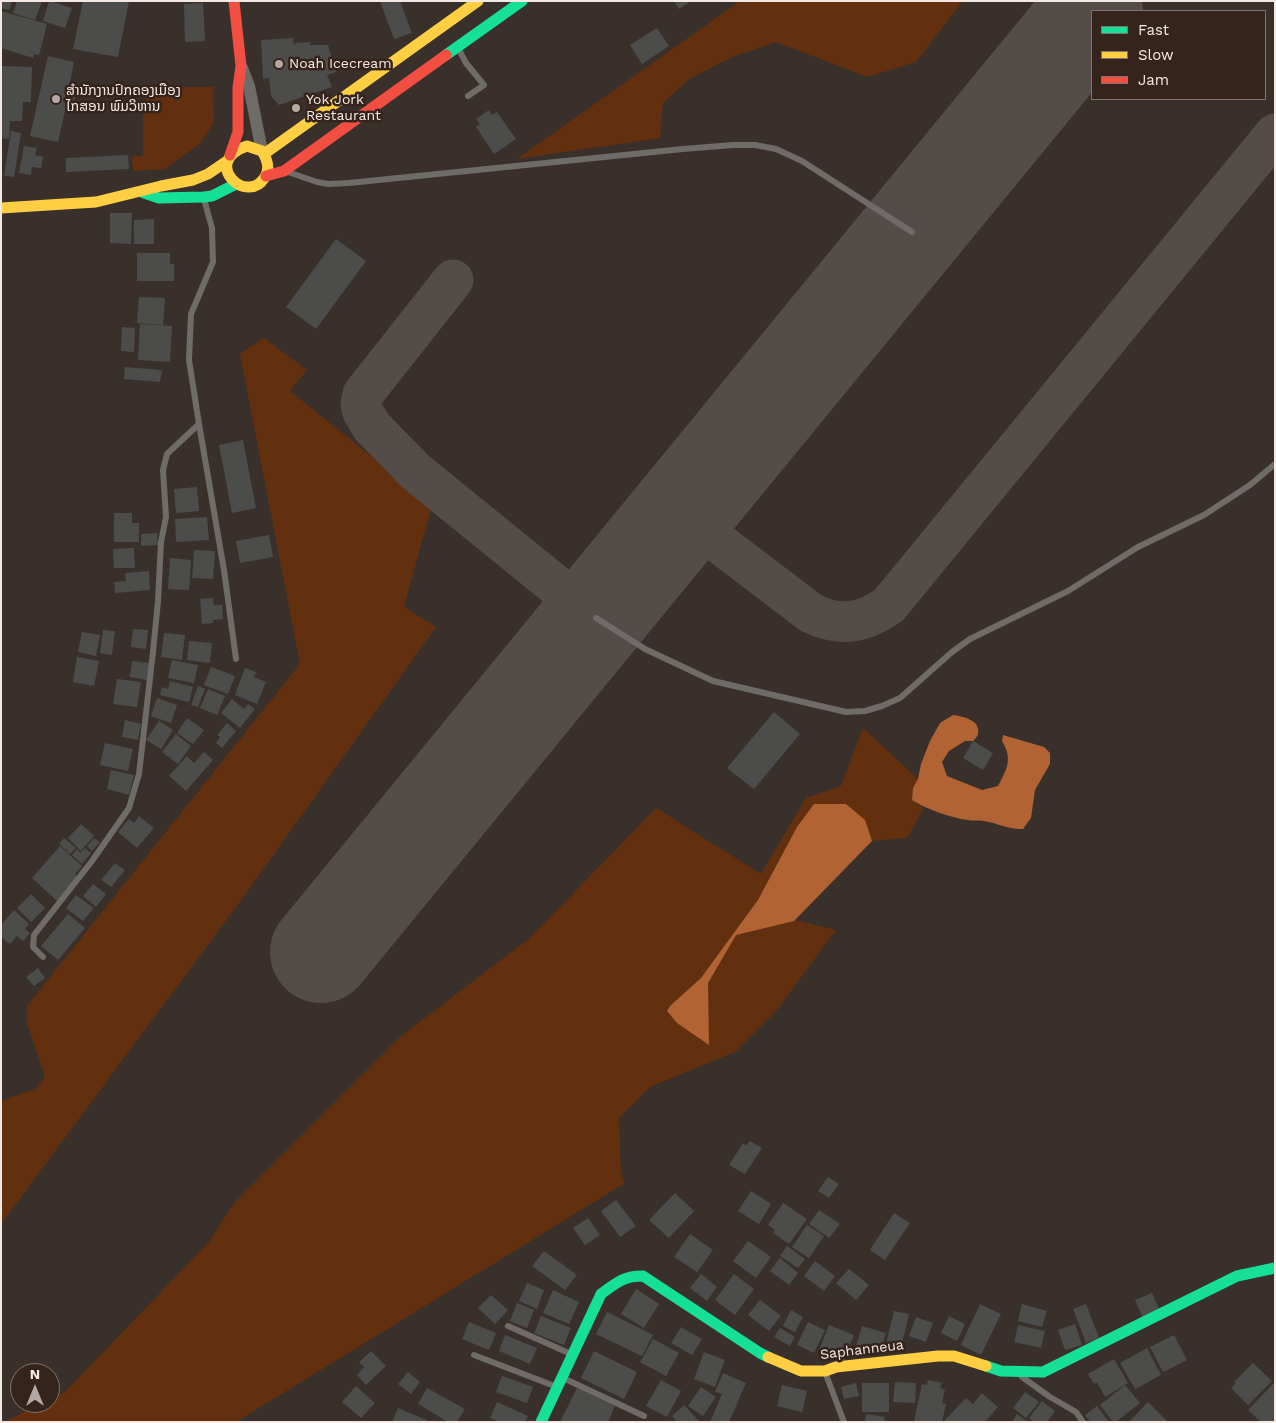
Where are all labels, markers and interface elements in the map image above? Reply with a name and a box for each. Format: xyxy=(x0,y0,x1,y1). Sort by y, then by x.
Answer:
legend xyxy=(1091,10,1266,100)
text: Fast xyxy=(1138,21,1169,39)
text: Slow xyxy=(1138,46,1174,64)
place label: Noah Icecream xyxy=(289,56,392,72)
marker: Noah Icecream xyxy=(273,58,285,70)
text: Jam xyxy=(1138,71,1169,89)
place label: ສຳນັກງານປົກຄອງເມືອງ ໄກສອນ ພົມວິຫານ xyxy=(66,83,181,115)
place label: Yok Jork Restaurant xyxy=(306,92,381,124)
marker: ສຳນັກງານປົກຄອງເມືອງ ໄກສອນ ພົມວິຫານ xyxy=(50,93,62,105)
marker: Yok Jork Restaurant xyxy=(290,102,302,114)
street label: Saphanneua xyxy=(819,1337,905,1363)
north arrow xyxy=(10,1363,60,1413)
text: N xyxy=(30,1366,40,1382)

